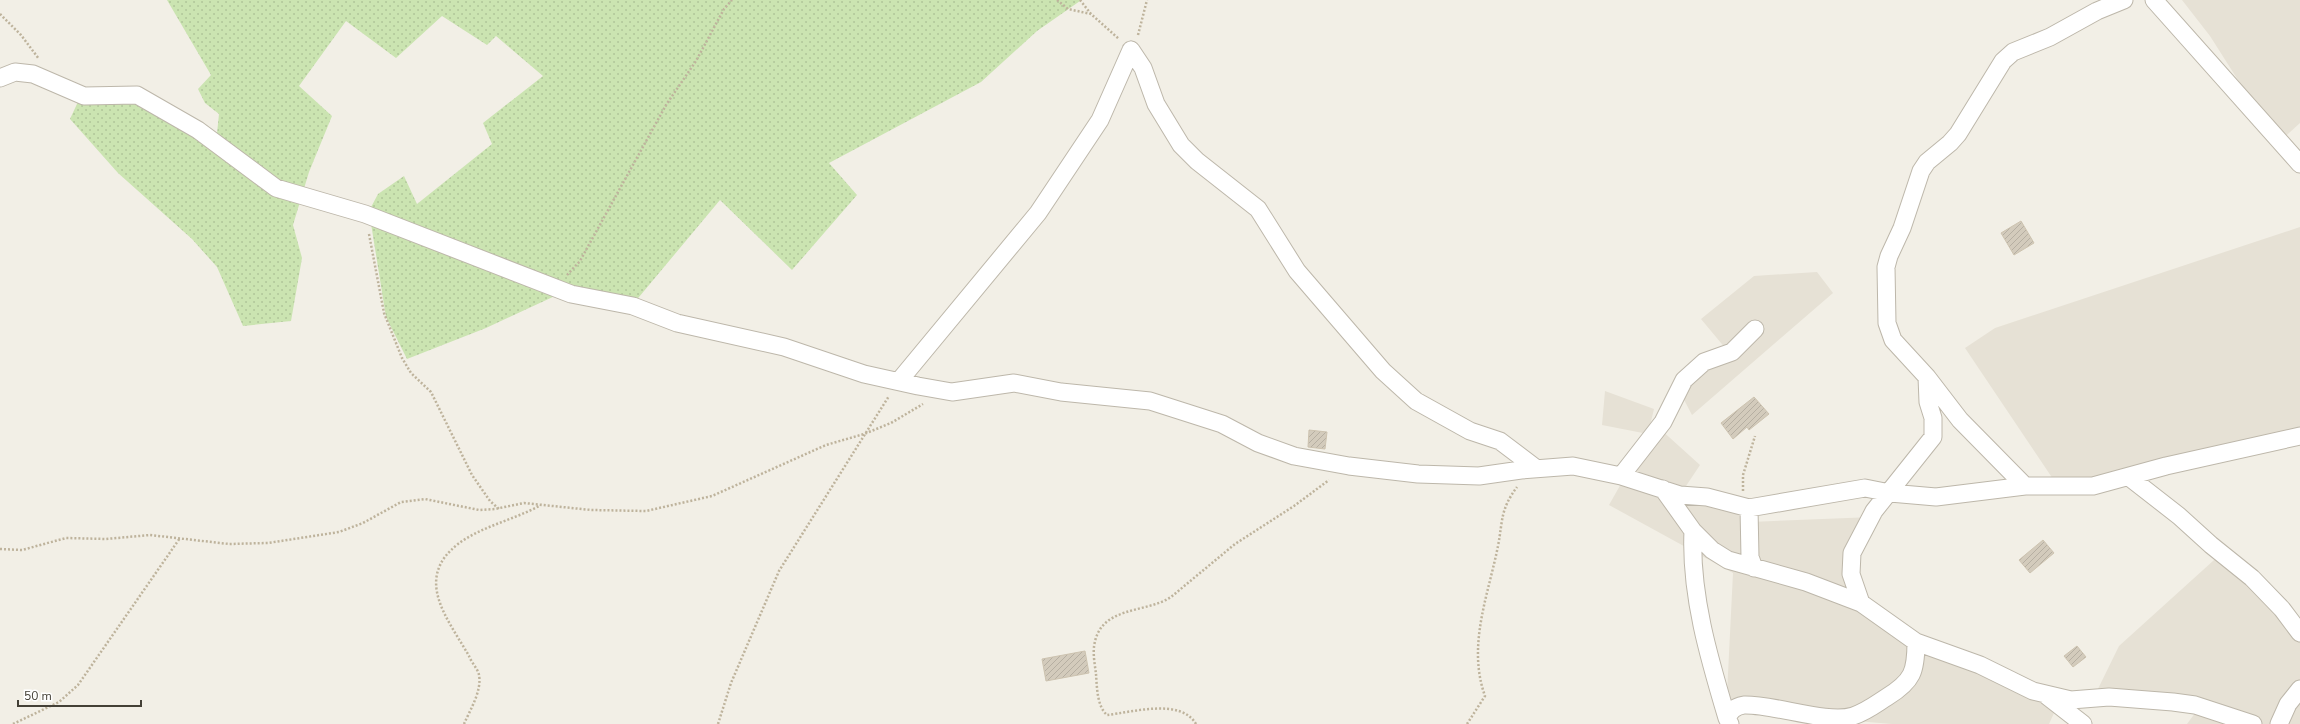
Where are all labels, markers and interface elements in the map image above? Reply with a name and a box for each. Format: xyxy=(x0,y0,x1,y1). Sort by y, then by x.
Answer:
scale bar xyxy=(18,682,141,708)
text: 50 m xyxy=(24,688,52,704)

